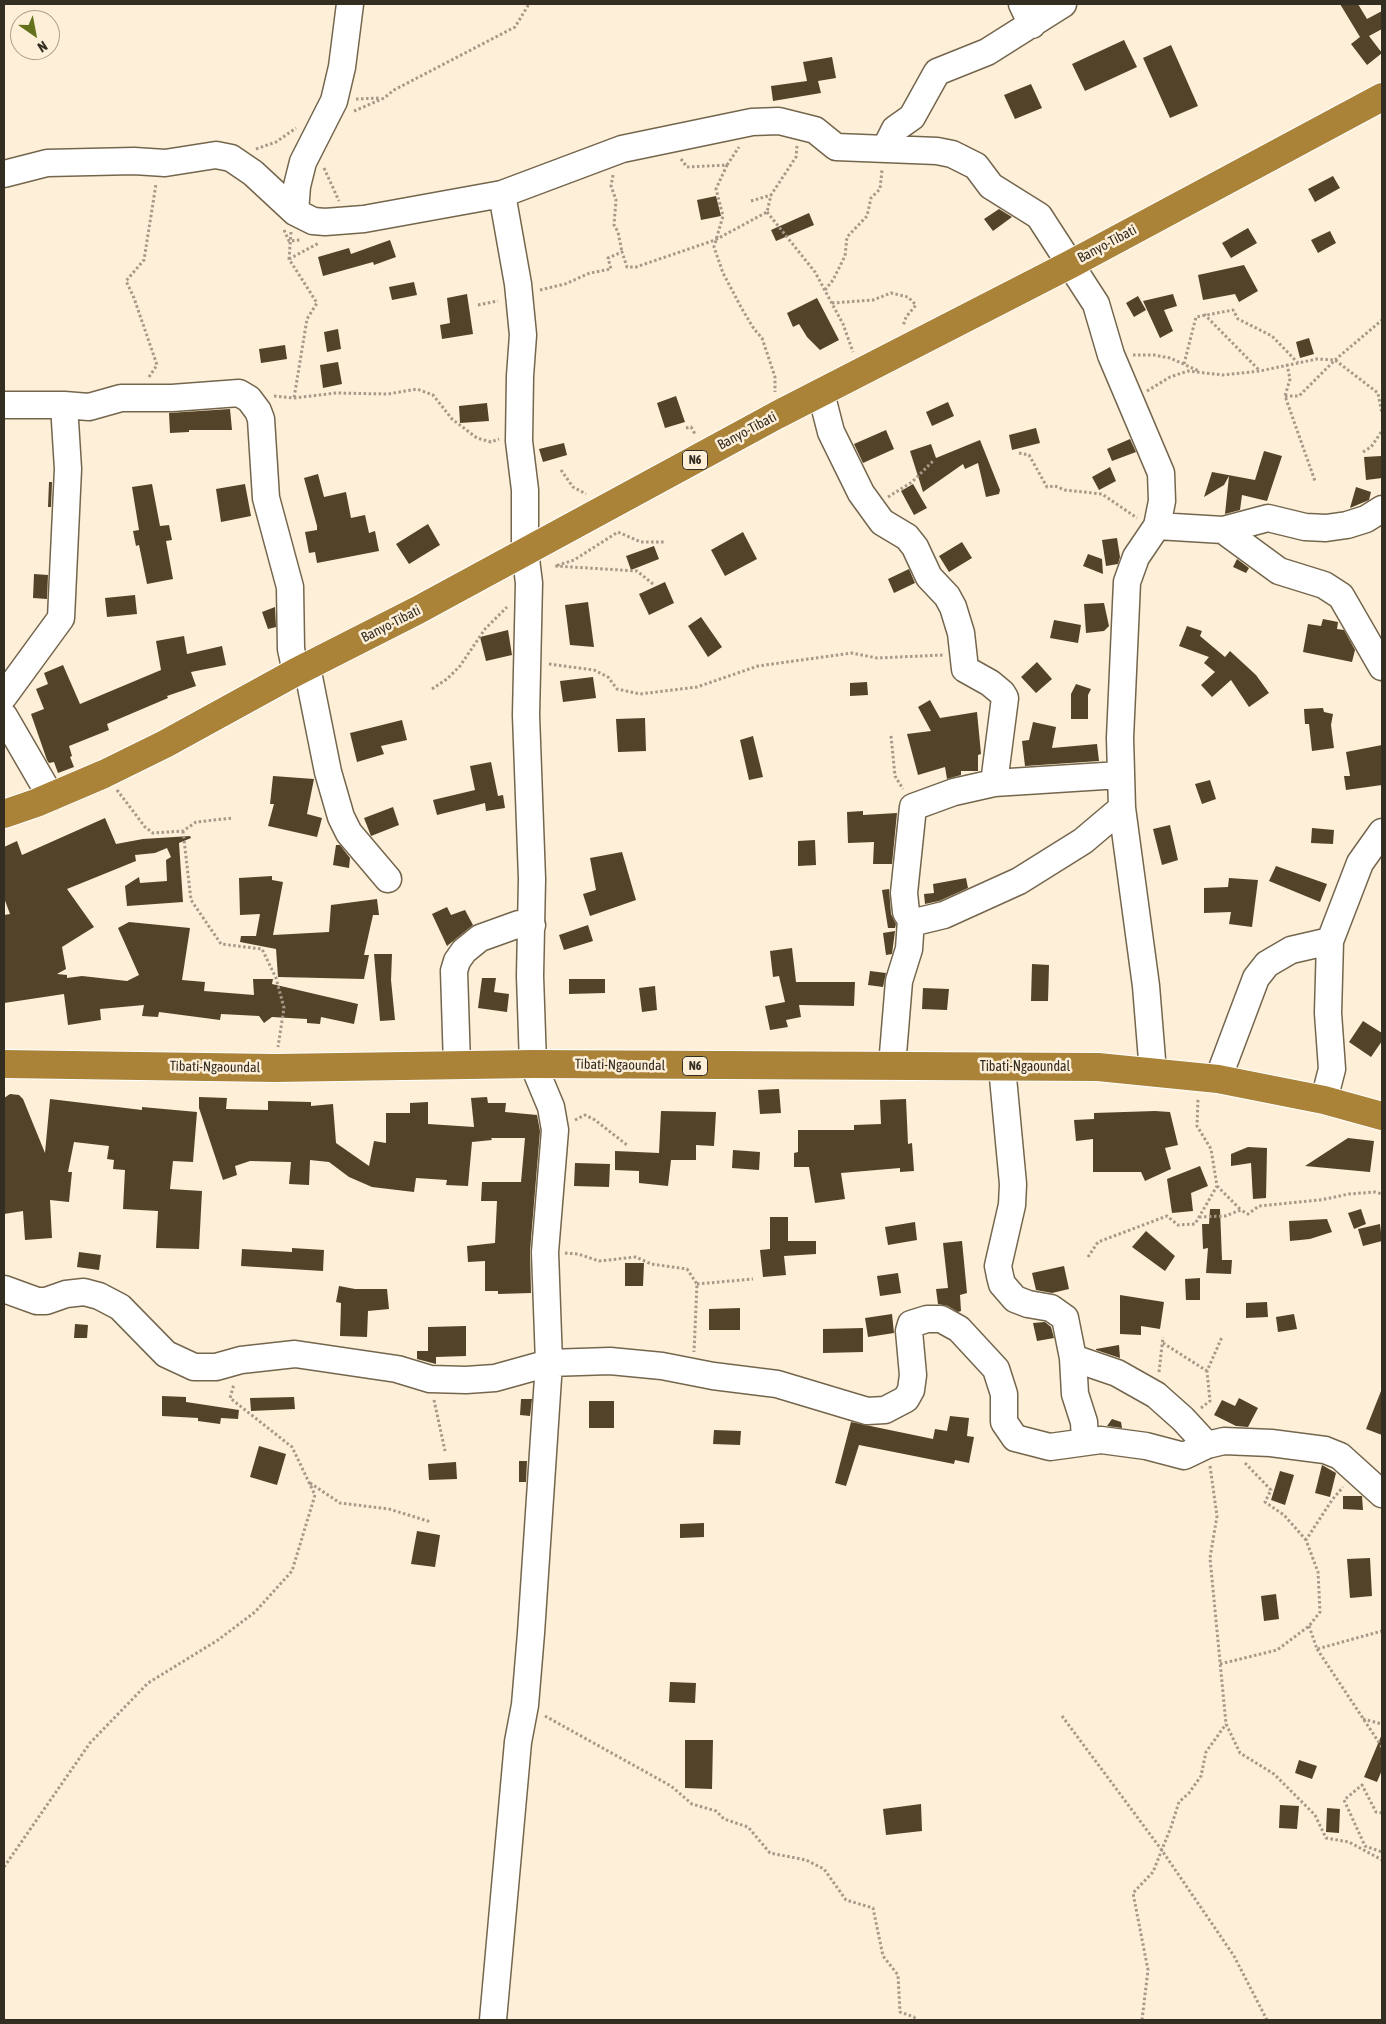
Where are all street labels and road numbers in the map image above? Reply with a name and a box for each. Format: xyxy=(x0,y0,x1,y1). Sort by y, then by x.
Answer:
street label: Banyo-Tibati xyxy=(1075,221,1139,267)
street label: Banyo-Tibati xyxy=(715,408,779,454)
road number: N6 xyxy=(682,450,708,470)
street label: Banyo-Tibati xyxy=(358,602,424,646)
street label: Tibati-Ngaoundal xyxy=(575,1056,665,1074)
road number: N6 xyxy=(682,1056,708,1076)
street label: Tibati-Ngaoundal xyxy=(170,1058,260,1076)
street label: Tibati-Ngaoundal xyxy=(980,1059,1070,1075)

